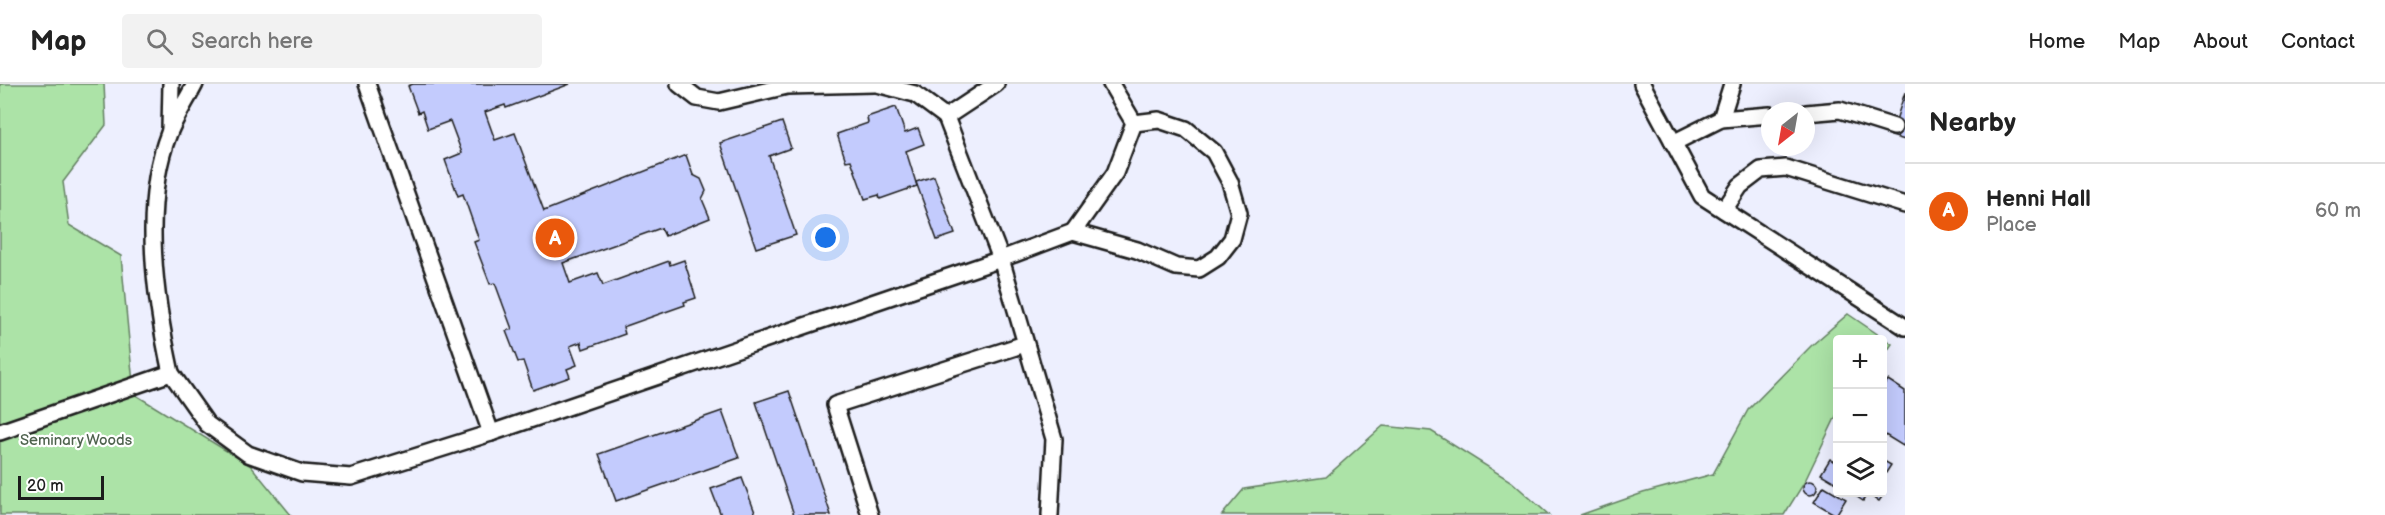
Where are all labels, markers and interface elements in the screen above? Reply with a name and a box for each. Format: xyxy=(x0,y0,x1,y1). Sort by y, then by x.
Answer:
search box xyxy=(122,14,542,68)
text: Map xyxy=(30,25,86,58)
icon: search xyxy=(143,25,176,58)
text: Search here xyxy=(191,28,313,55)
text: Home xyxy=(2028,29,2085,54)
text: Map xyxy=(2118,29,2160,54)
text: About xyxy=(2193,29,2248,54)
text: Contact xyxy=(2281,29,2355,54)
north arrow xyxy=(1761,102,1815,156)
text: Nearby xyxy=(1929,108,2016,139)
text: Henni Hall xyxy=(1986,186,2091,213)
text: A xyxy=(1942,199,1955,223)
text: 60 m xyxy=(2315,199,2361,223)
text: Place xyxy=(1986,213,2037,237)
pin: A xyxy=(536,216,574,260)
your location xyxy=(811,223,840,252)
map controls xyxy=(1833,335,1887,497)
button: + xyxy=(1833,335,1887,389)
button: − xyxy=(1833,389,1887,443)
park label: Seminary Woods xyxy=(20,431,133,450)
button: layers xyxy=(1833,443,1887,497)
scale bar xyxy=(18,473,104,500)
text: 20 m xyxy=(27,477,63,496)

